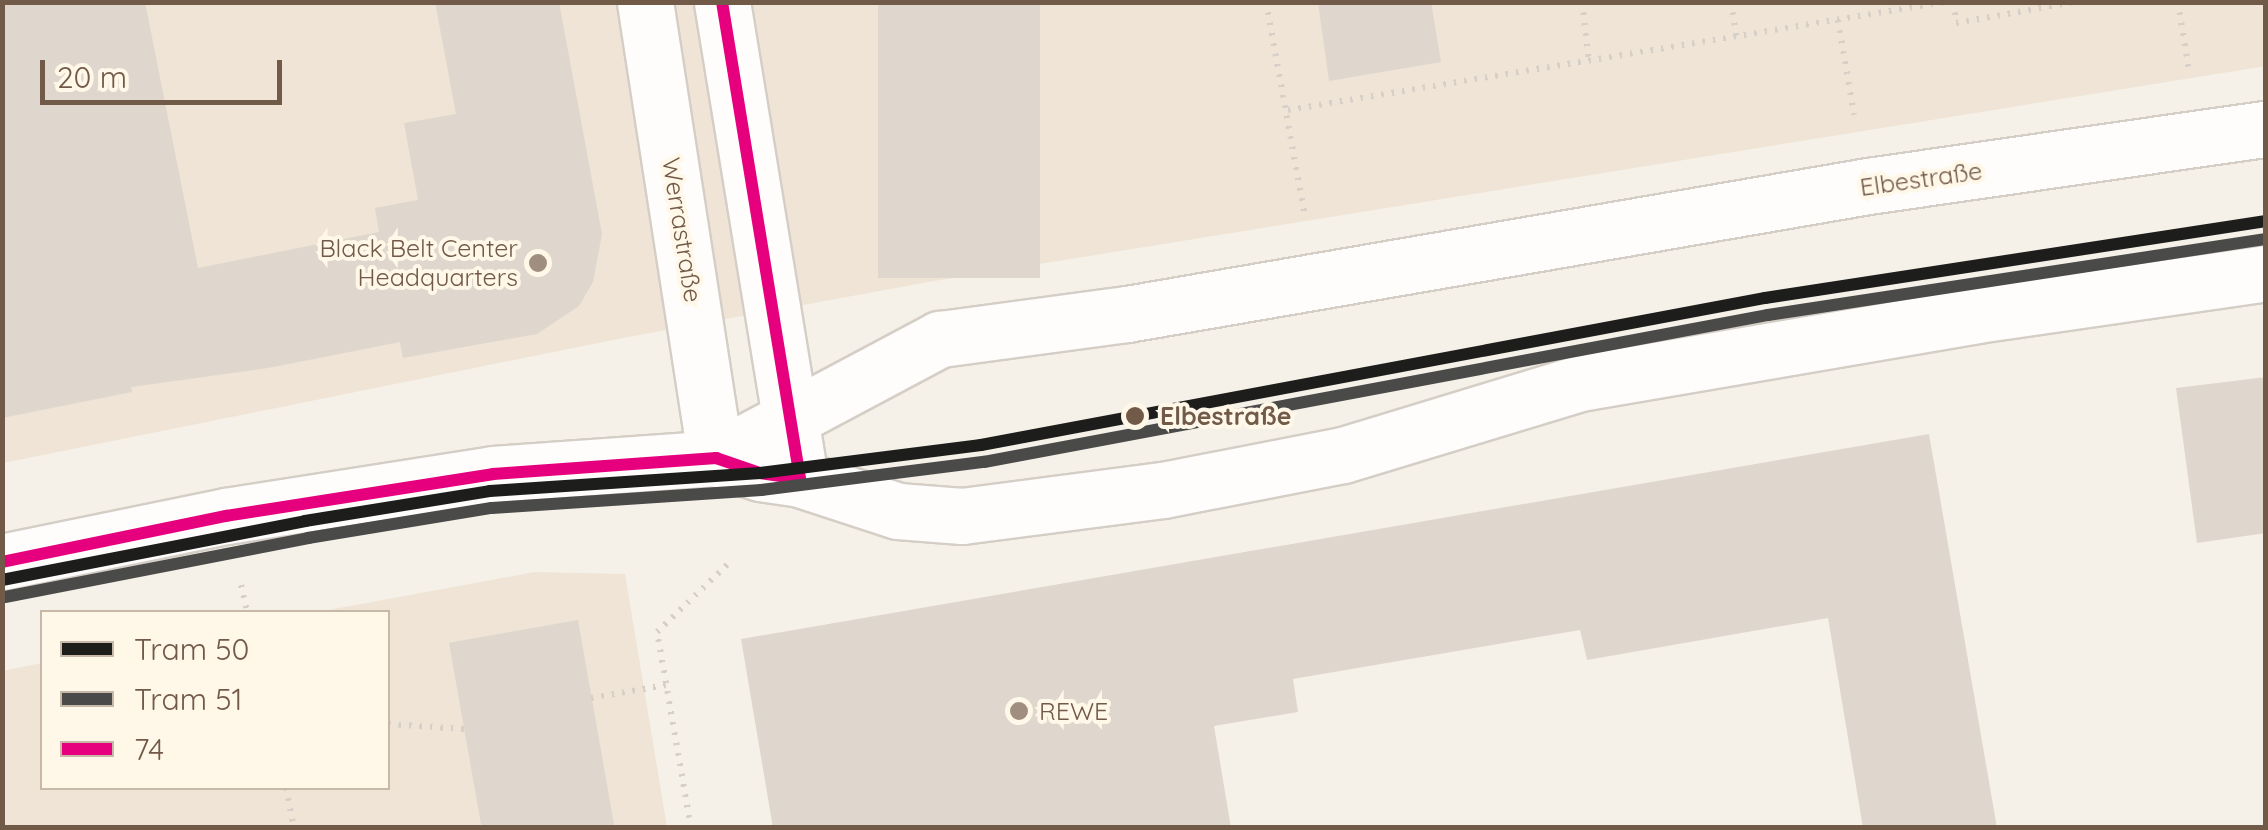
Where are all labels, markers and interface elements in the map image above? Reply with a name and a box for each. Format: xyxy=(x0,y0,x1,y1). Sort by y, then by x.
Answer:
scale bar xyxy=(45,40,288,102)
text: 20 m xyxy=(57,58,127,96)
street label: Werrastraße xyxy=(656,156,708,304)
street label: Elbestraße xyxy=(1858,156,1984,202)
place label: Black Belt Center Headquarters xyxy=(319,234,518,293)
marker: Black Belt Center Headquarters xyxy=(527,252,549,274)
marker: Elbestraße xyxy=(1119,400,1151,432)
place label: Elbestraße xyxy=(1160,401,1291,431)
legend xyxy=(40,610,390,790)
text: Tram 50 xyxy=(134,630,249,668)
text: Tram 51 xyxy=(134,680,243,718)
place label: REWE xyxy=(1039,696,1108,726)
marker: REWE xyxy=(1008,700,1030,722)
text: 74 xyxy=(134,730,164,768)

